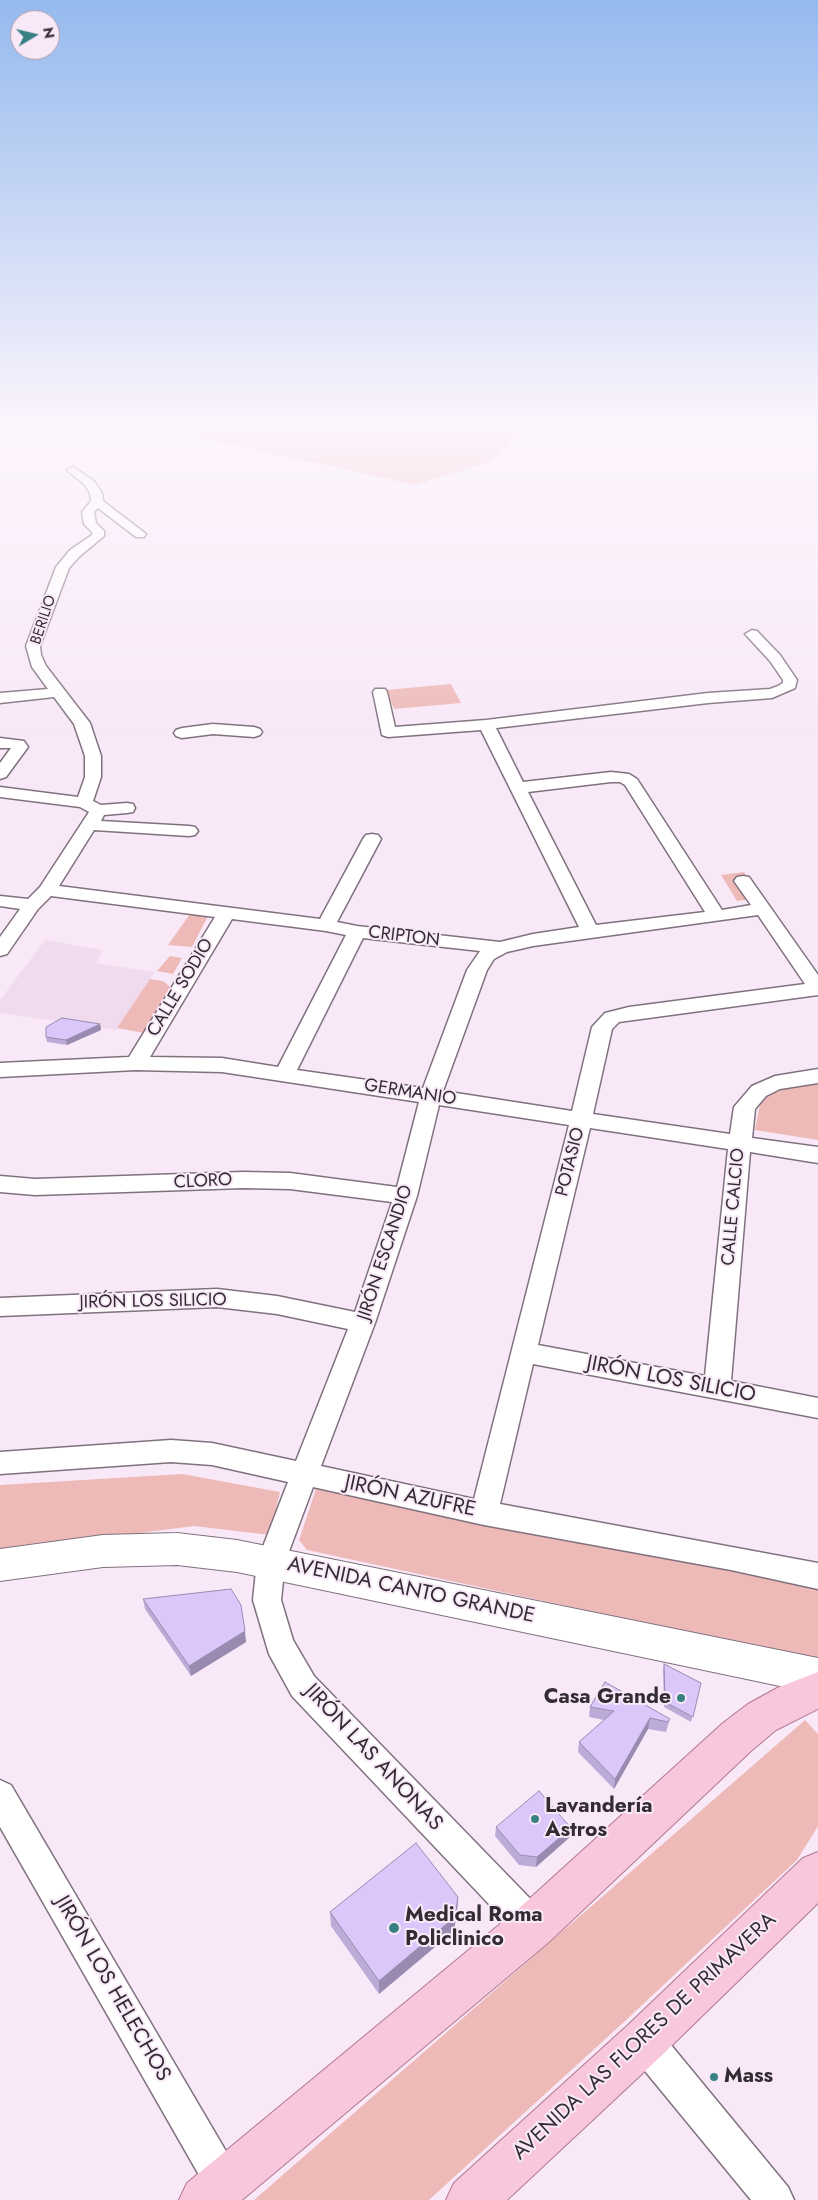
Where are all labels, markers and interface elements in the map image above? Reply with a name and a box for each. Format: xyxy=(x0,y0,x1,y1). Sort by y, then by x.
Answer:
north arrow xyxy=(10,10,60,60)
text: N xyxy=(38,26,60,40)
street label: BERILIO xyxy=(28,593,60,647)
street label: CRIPTON xyxy=(367,922,441,952)
street label: CALLE SODIO xyxy=(143,935,219,1041)
street label: GERMANIO xyxy=(362,1075,458,1111)
street label: POTASIO xyxy=(552,1125,590,1199)
street label: CALLE CALCIO xyxy=(718,1147,750,1267)
street label: CLORO xyxy=(173,1170,233,1194)
street label: JIRÓN ESCANDIO xyxy=(354,1183,418,1323)
street label: JIRÓN LOS SILICIO xyxy=(79,1290,227,1314)
street label: JIRÓN LOS SILICIO xyxy=(584,1351,758,1409)
street label: JIRÓN AZUFRE xyxy=(342,1471,478,1523)
street label: AVENIDA CANTO GRANDE xyxy=(285,1552,537,1630)
street label: JIRÓN LAS ANONAS xyxy=(299,1679,447,1837)
place label: Casa Grande xyxy=(544,1685,671,1711)
marker: Casa Grande xyxy=(675,1692,687,1704)
place label: Lavandería Astros xyxy=(545,1794,652,1844)
marker: Lavandería Astros xyxy=(529,1813,541,1825)
street label: JIRÓN LOS HELECHOS xyxy=(49,1892,175,2086)
place label: Medical Roma Policlinico xyxy=(405,1903,543,1953)
street label: AVENIDA LAS FLORES DE PRIMAVERA xyxy=(508,1908,782,2166)
marker: Medical Roma Policlinico xyxy=(387,1921,401,1935)
place label: Mass xyxy=(724,2064,773,2090)
marker: Mass xyxy=(708,2071,720,2083)

